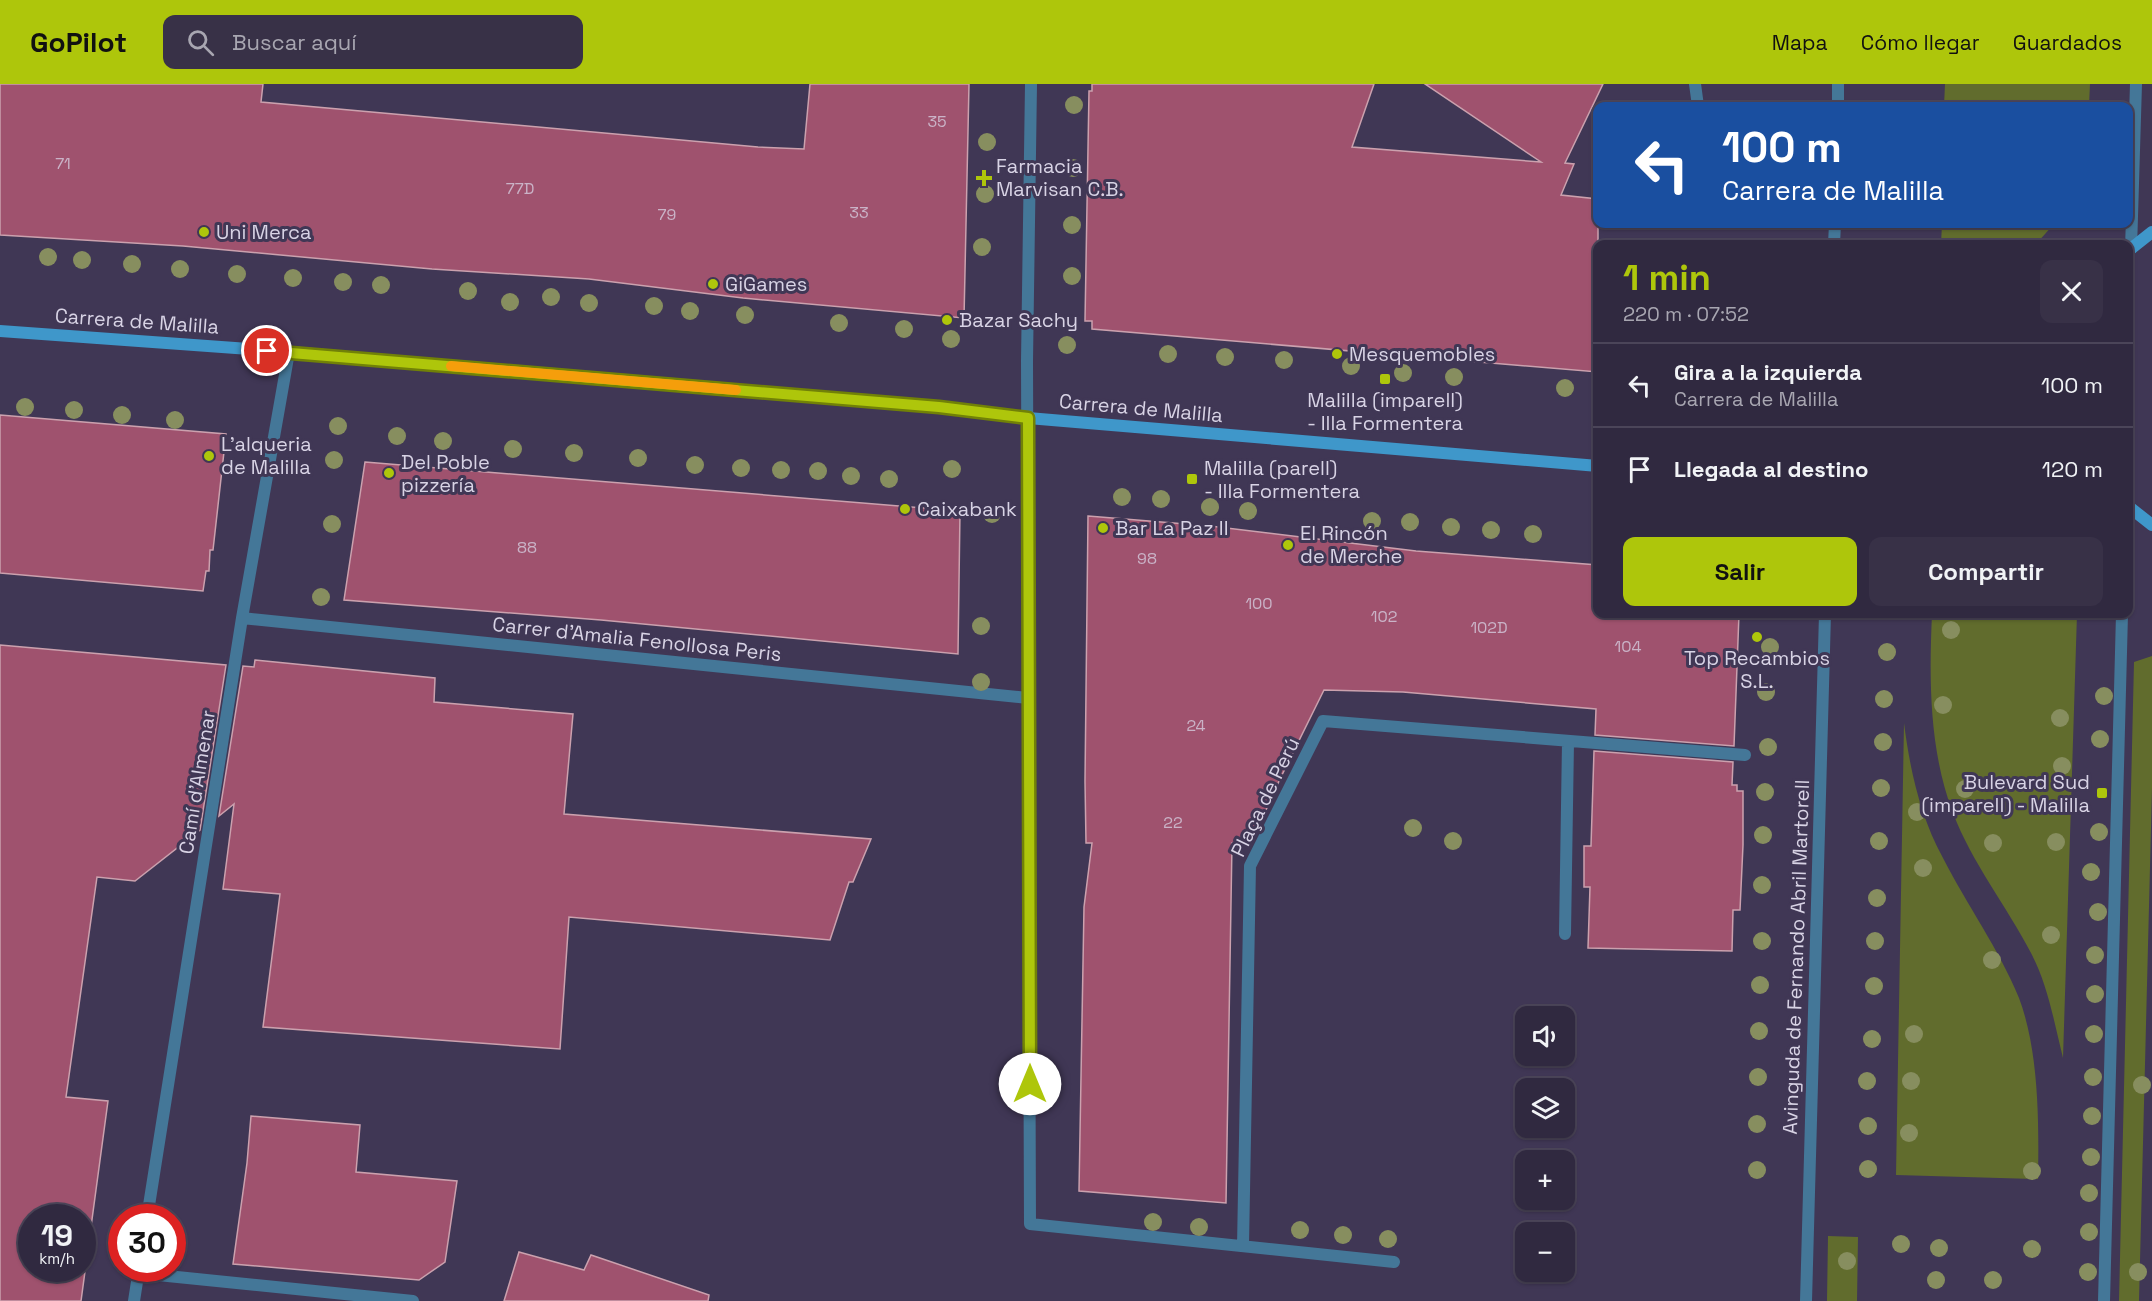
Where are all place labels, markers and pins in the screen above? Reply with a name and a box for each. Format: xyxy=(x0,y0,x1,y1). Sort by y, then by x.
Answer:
place label: Farmacia Marvisan C.B. xyxy=(996,153,1124,202)
marker: Farmacia Marvisan C.B. xyxy=(977,171,991,185)
place label: Uni Merca xyxy=(216,219,311,245)
marker: Uni Merca xyxy=(197,225,211,239)
place label: GiGames xyxy=(725,271,807,297)
marker: GiGames xyxy=(706,277,720,291)
place label: Bazar Sachy xyxy=(959,307,1078,333)
marker: Bazar Sachy xyxy=(940,313,954,327)
pin xyxy=(241,325,292,376)
place label: Mesquemobles xyxy=(1349,341,1495,367)
marker: Mesquemobles xyxy=(1330,347,1344,361)
marker: Malilla (imparell) - Illa Formentera xyxy=(1378,372,1392,386)
place label: Malilla (imparell) - Illa Formentera xyxy=(1307,387,1463,436)
place label: L'alqueria de Malilla xyxy=(221,431,312,480)
marker: L'alqueria de Malilla xyxy=(202,449,216,463)
place label: Del Poble pizzería xyxy=(401,449,490,498)
place label: Malilla (parell) - Illa Formentera xyxy=(1204,455,1360,504)
marker: Del Poble pizzería xyxy=(382,466,396,480)
marker: Malilla (parell) - Illa Formentera xyxy=(1185,472,1199,486)
place label: Caixabank xyxy=(917,496,1017,522)
marker: Caixabank xyxy=(898,502,912,516)
place label: Bar La Paz II xyxy=(1115,515,1229,541)
place label: El Rincón de Merche xyxy=(1300,520,1402,569)
marker: Bar La Paz II xyxy=(1096,521,1110,535)
marker: El Rincón de Merche xyxy=(1281,538,1295,552)
marker: Top Recambios S.L. xyxy=(1750,630,1764,644)
place label: Top Recambios S.L. xyxy=(1684,645,1830,694)
place label: Bulevard Sud (imparell) - Malilla xyxy=(1921,769,2090,818)
marker: Bulevard Sud (imparell) - Malilla xyxy=(2095,786,2109,800)

